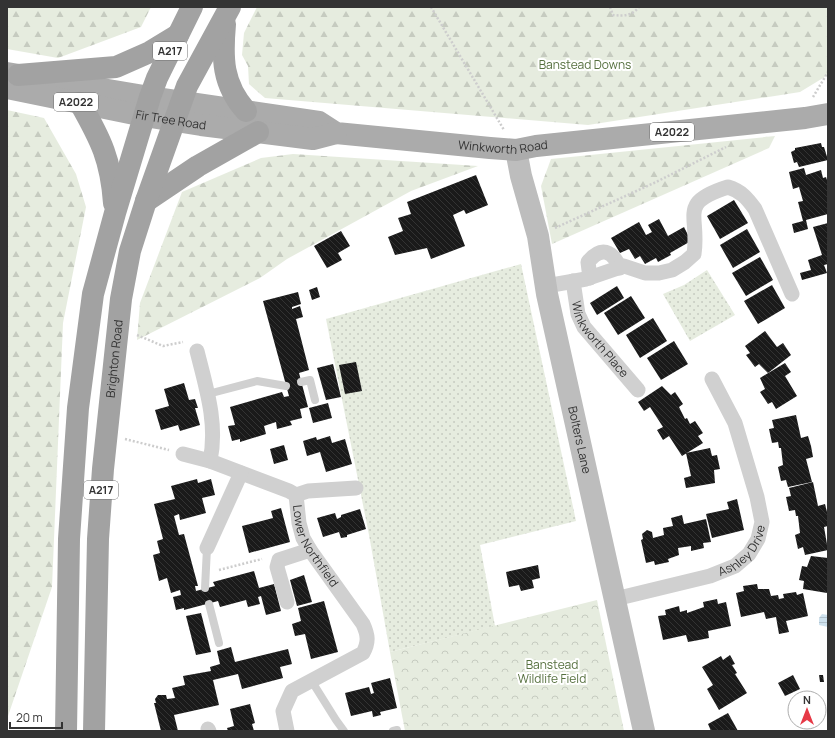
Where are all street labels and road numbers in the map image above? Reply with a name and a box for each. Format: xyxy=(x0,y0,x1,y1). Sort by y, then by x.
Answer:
road number: A217 xyxy=(153,42,187,60)
road number: A2022 xyxy=(54,93,98,111)
street label: Fir Tree Road xyxy=(134,105,207,134)
road number: A2022 xyxy=(650,123,694,141)
street label: Winkworth Road xyxy=(457,136,549,158)
street label: Winkworth Place xyxy=(568,299,633,381)
street label: Brighton Road xyxy=(102,319,127,399)
street label: Bolters Lane xyxy=(564,404,596,475)
road number: A217 xyxy=(84,481,118,499)
street label: Lower Northfield xyxy=(289,504,343,590)
street label: Ashley Drive xyxy=(715,523,769,580)

